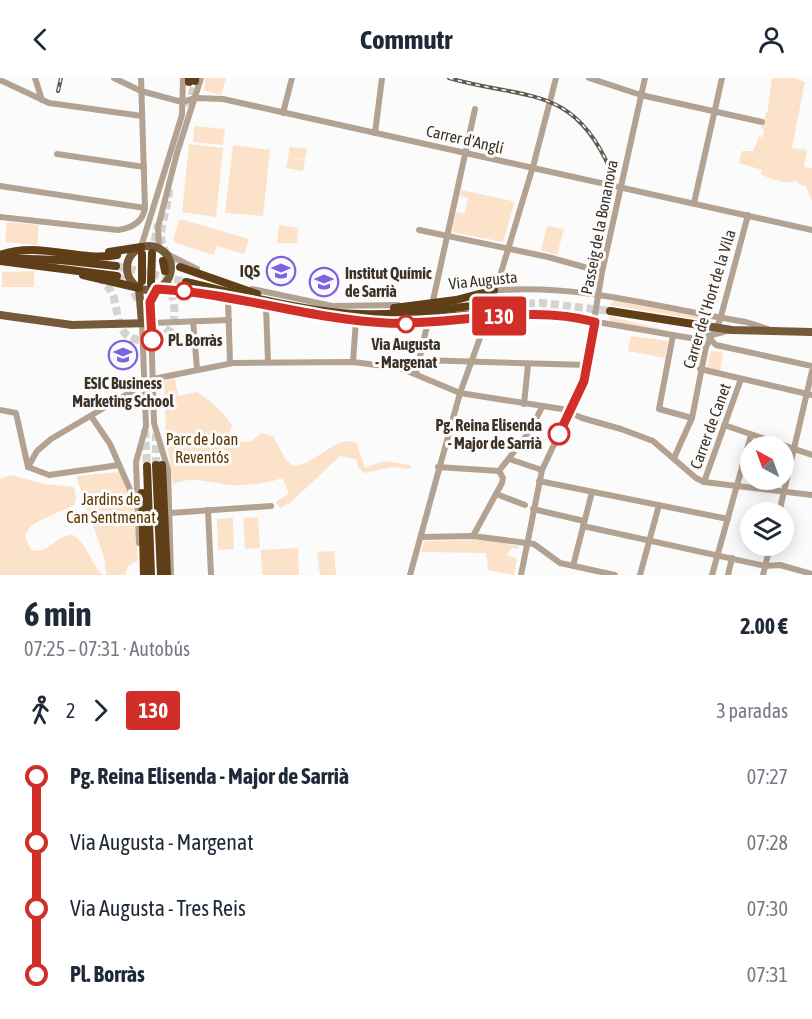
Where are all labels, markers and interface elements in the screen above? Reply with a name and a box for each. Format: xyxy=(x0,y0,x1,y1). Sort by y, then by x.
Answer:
icon: back xyxy=(24,23,57,56)
icon: person xyxy=(755,23,788,56)
text: Commutr xyxy=(360,24,452,55)
street label: Carrer d'Anglí xyxy=(424,121,506,158)
street label: Passeig de la Bonanova xyxy=(577,158,622,296)
street label: Carrer de l'Hort de la Vila xyxy=(679,227,739,371)
school or university icon: IQS xyxy=(265,255,297,287)
place label: IQS xyxy=(240,262,260,280)
place label: Institut Químic de Sarrià xyxy=(345,264,432,300)
school or university icon: Institut Químic de Sarrià xyxy=(308,266,340,298)
street label: Via Augusta xyxy=(448,267,518,294)
unlabelled marker xyxy=(175,282,193,300)
line badge: 130 xyxy=(464,296,534,336)
text: 130 xyxy=(484,304,514,328)
marker: Via Augusta - Margenat xyxy=(397,315,415,333)
marker: Pl. Borràs xyxy=(141,329,163,351)
place label: Pl. Borràs xyxy=(168,331,223,349)
place label: Via Augusta - Margenat xyxy=(370,335,441,371)
school or university icon: ESIC Business Marketing School xyxy=(107,339,139,371)
place label: ESIC Business Marketing School xyxy=(72,374,175,410)
street label: Carrer de Canet xyxy=(686,380,734,471)
place label: Pg. Reina Elisenda - Major de Sarrià xyxy=(435,416,542,452)
marker: Pg. Reina Elisenda - Major de Sarrià xyxy=(548,423,570,445)
park label: Parc de Joan Reventós xyxy=(166,430,238,466)
north arrow xyxy=(740,436,794,490)
map controls xyxy=(740,436,794,556)
park label: Jardins de Can Sentmenat xyxy=(66,490,156,526)
button: layers xyxy=(740,502,794,556)
text: 6 min xyxy=(24,595,91,633)
text: 2.00 € xyxy=(740,613,788,639)
text: 07:25 – 07:31 · Autobús xyxy=(24,637,190,660)
icon: walk xyxy=(24,694,57,727)
icon: forward xyxy=(84,694,117,727)
text: 130 xyxy=(138,698,168,722)
text: 2 xyxy=(66,699,75,722)
text: 3 paradas xyxy=(716,699,788,722)
text: Pg. Reina Elisenda - Major de Sarrià xyxy=(70,763,349,789)
text: 07:27 xyxy=(747,765,788,788)
text: Via Augusta - Margenat xyxy=(70,829,253,855)
text: 07:28 xyxy=(747,831,788,854)
text: Via Augusta - Tres Reis xyxy=(70,895,246,921)
text: 07:30 xyxy=(747,897,788,920)
text: Pl. Borràs xyxy=(70,961,145,987)
text: 07:31 xyxy=(747,963,788,986)

